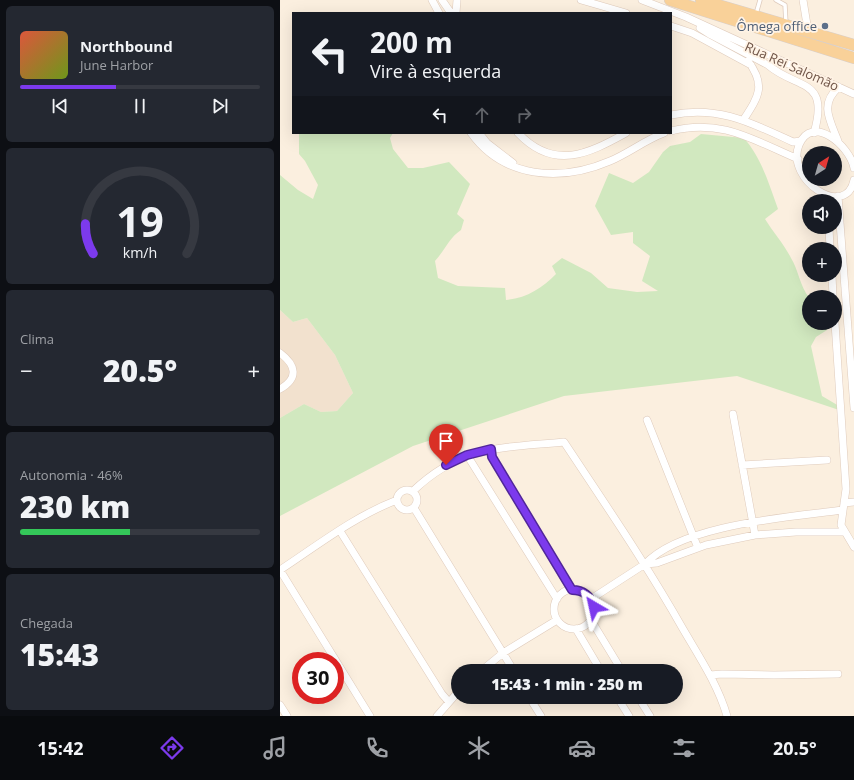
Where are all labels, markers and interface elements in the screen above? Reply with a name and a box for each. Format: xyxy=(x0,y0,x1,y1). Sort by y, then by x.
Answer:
place label: Ômega office xyxy=(737,17,817,35)
marker: Ômega office xyxy=(820,21,830,31)
text: 200 m xyxy=(370,23,453,61)
icon: left xyxy=(304,28,356,80)
text: Northbound xyxy=(80,36,173,56)
street label: Rua Rei Salomão xyxy=(742,37,842,95)
text: June Harbor xyxy=(80,56,153,74)
text: Vire à esquerda xyxy=(370,59,501,83)
icon: previous xyxy=(49,95,71,117)
icon: pause xyxy=(129,95,151,117)
icon: next xyxy=(209,95,231,117)
icon: left xyxy=(429,104,451,126)
icon: ahead xyxy=(471,104,493,126)
icon: right xyxy=(513,104,535,126)
north arrow xyxy=(802,146,842,186)
map controls xyxy=(802,146,842,330)
text: 19 xyxy=(116,193,164,249)
button: sound xyxy=(802,194,842,234)
button: + xyxy=(802,242,842,282)
text: km/h xyxy=(123,243,157,262)
button: − xyxy=(802,290,842,330)
text: Clima xyxy=(20,330,54,348)
text: 20.5° xyxy=(103,350,177,391)
text: − xyxy=(20,355,33,385)
text: + xyxy=(247,355,260,385)
pin xyxy=(429,424,463,465)
icon: arrive xyxy=(435,430,457,452)
text: Autonomia · 46% xyxy=(20,466,123,484)
text: 230 km xyxy=(20,486,130,527)
position arrow xyxy=(573,586,615,628)
text: Chegada xyxy=(20,614,73,632)
text: 15:43 xyxy=(20,634,99,675)
speed limit sign: 30 xyxy=(292,652,344,704)
text: 15:43 · 1 min · 250 m xyxy=(491,674,643,694)
icon: directions xyxy=(158,734,186,762)
icon: music xyxy=(261,734,289,762)
icon: phone xyxy=(363,734,391,762)
icon: climate xyxy=(465,734,493,762)
icon: car xyxy=(568,734,596,762)
icon: filters xyxy=(670,734,698,762)
text: 15:42 xyxy=(37,736,84,760)
text: 20.5° xyxy=(773,736,817,760)

